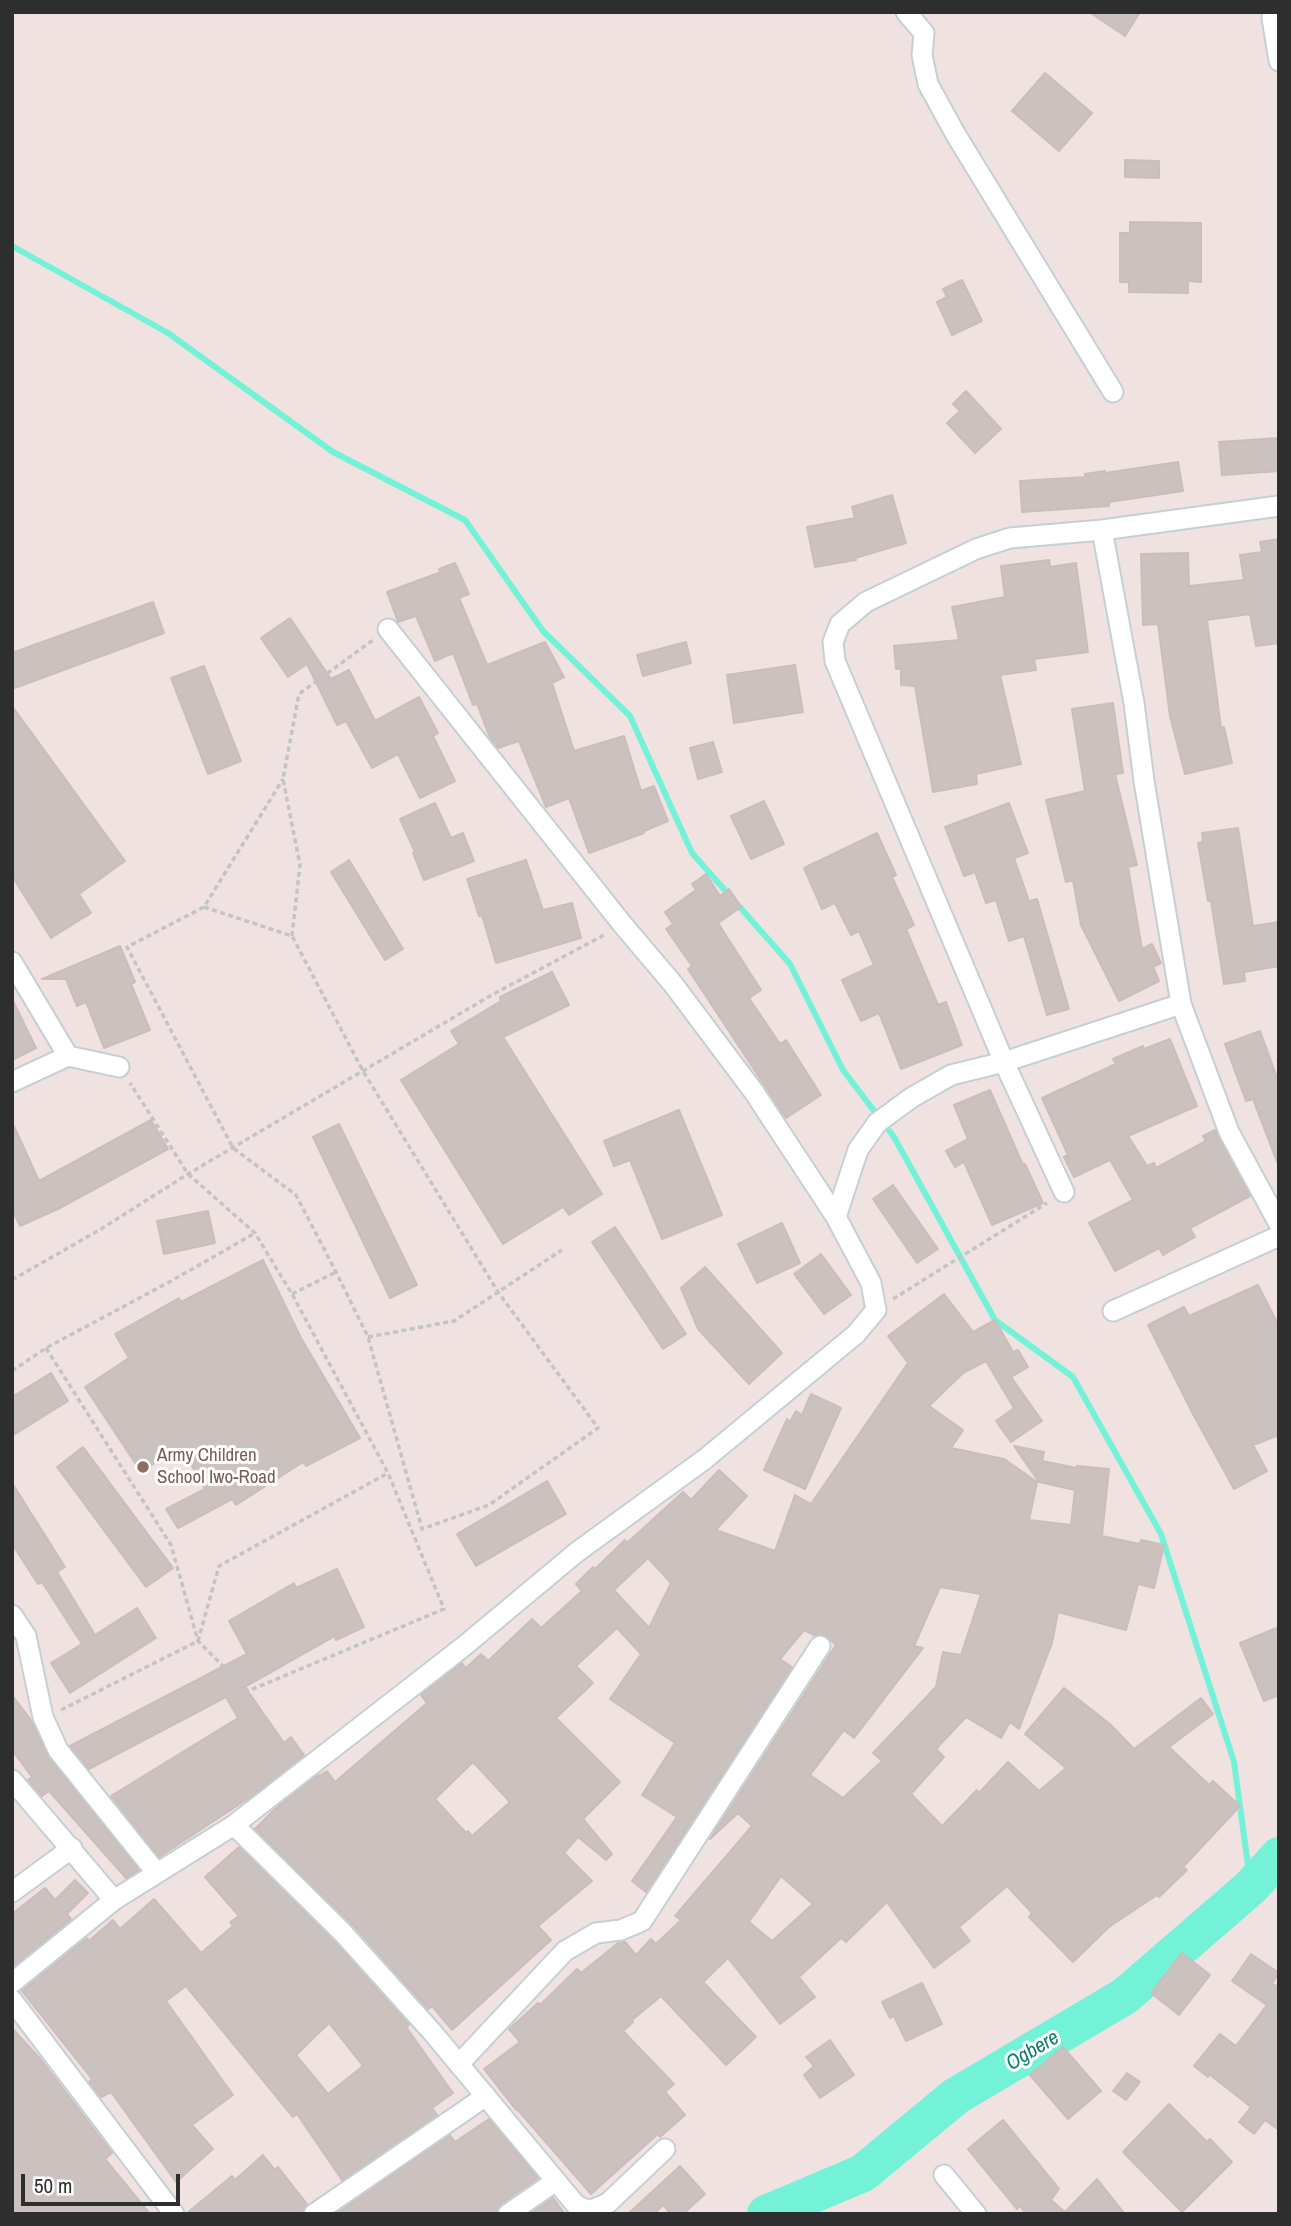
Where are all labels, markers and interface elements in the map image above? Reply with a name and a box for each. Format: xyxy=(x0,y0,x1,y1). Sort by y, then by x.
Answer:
place label: Army Children School Iwo-Road xyxy=(157,1445,276,1489)
marker: Army Children School Iwo-Road xyxy=(135,1459,151,1475)
water label: Ogbere xyxy=(1002,2025,1064,2077)
scale bar xyxy=(24,2160,184,2204)
text: 50 m xyxy=(34,2171,72,2200)

